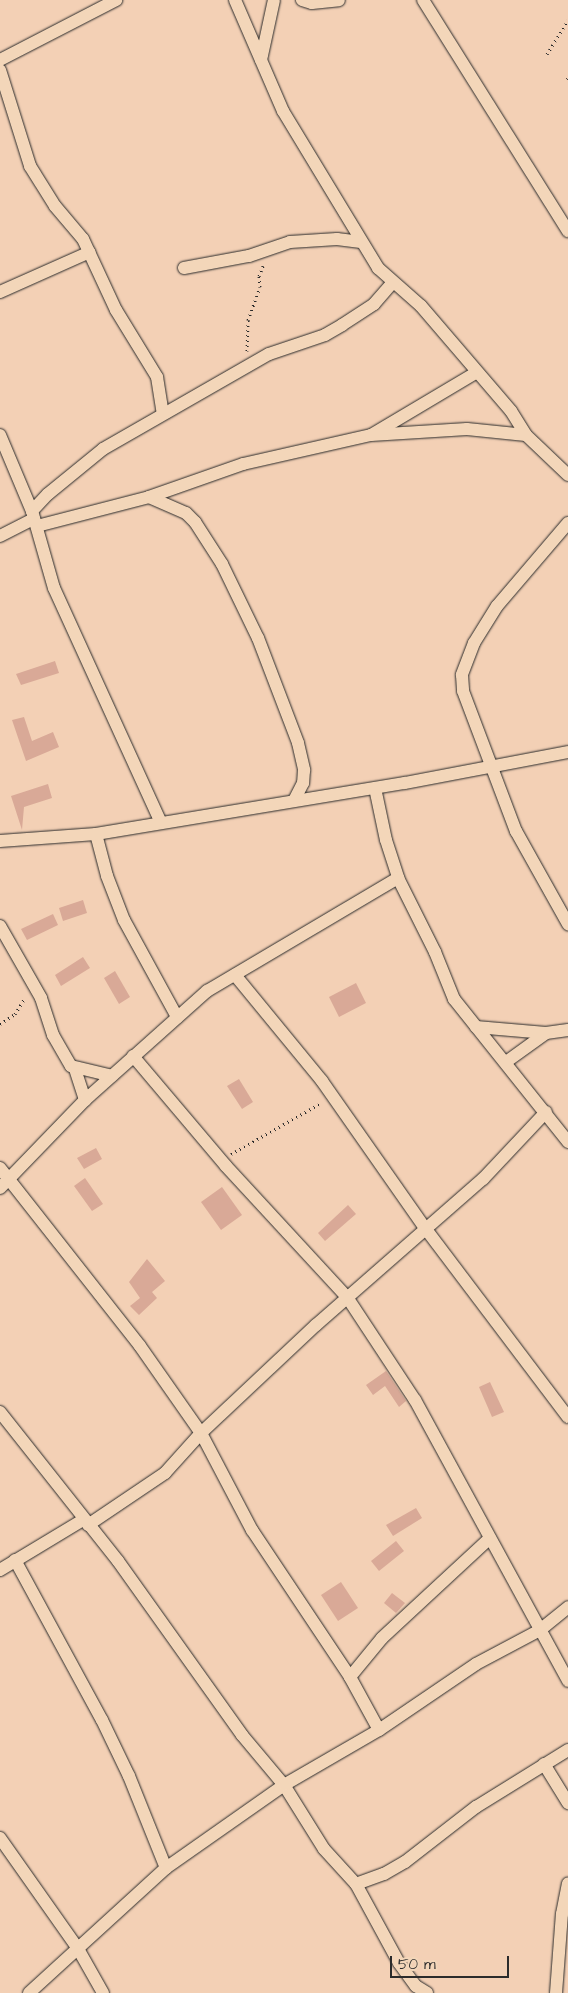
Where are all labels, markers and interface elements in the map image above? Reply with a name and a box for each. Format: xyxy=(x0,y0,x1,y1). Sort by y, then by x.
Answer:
scale bar xyxy=(393,1946,512,1978)
text: 50 m xyxy=(398,1954,436,1975)

